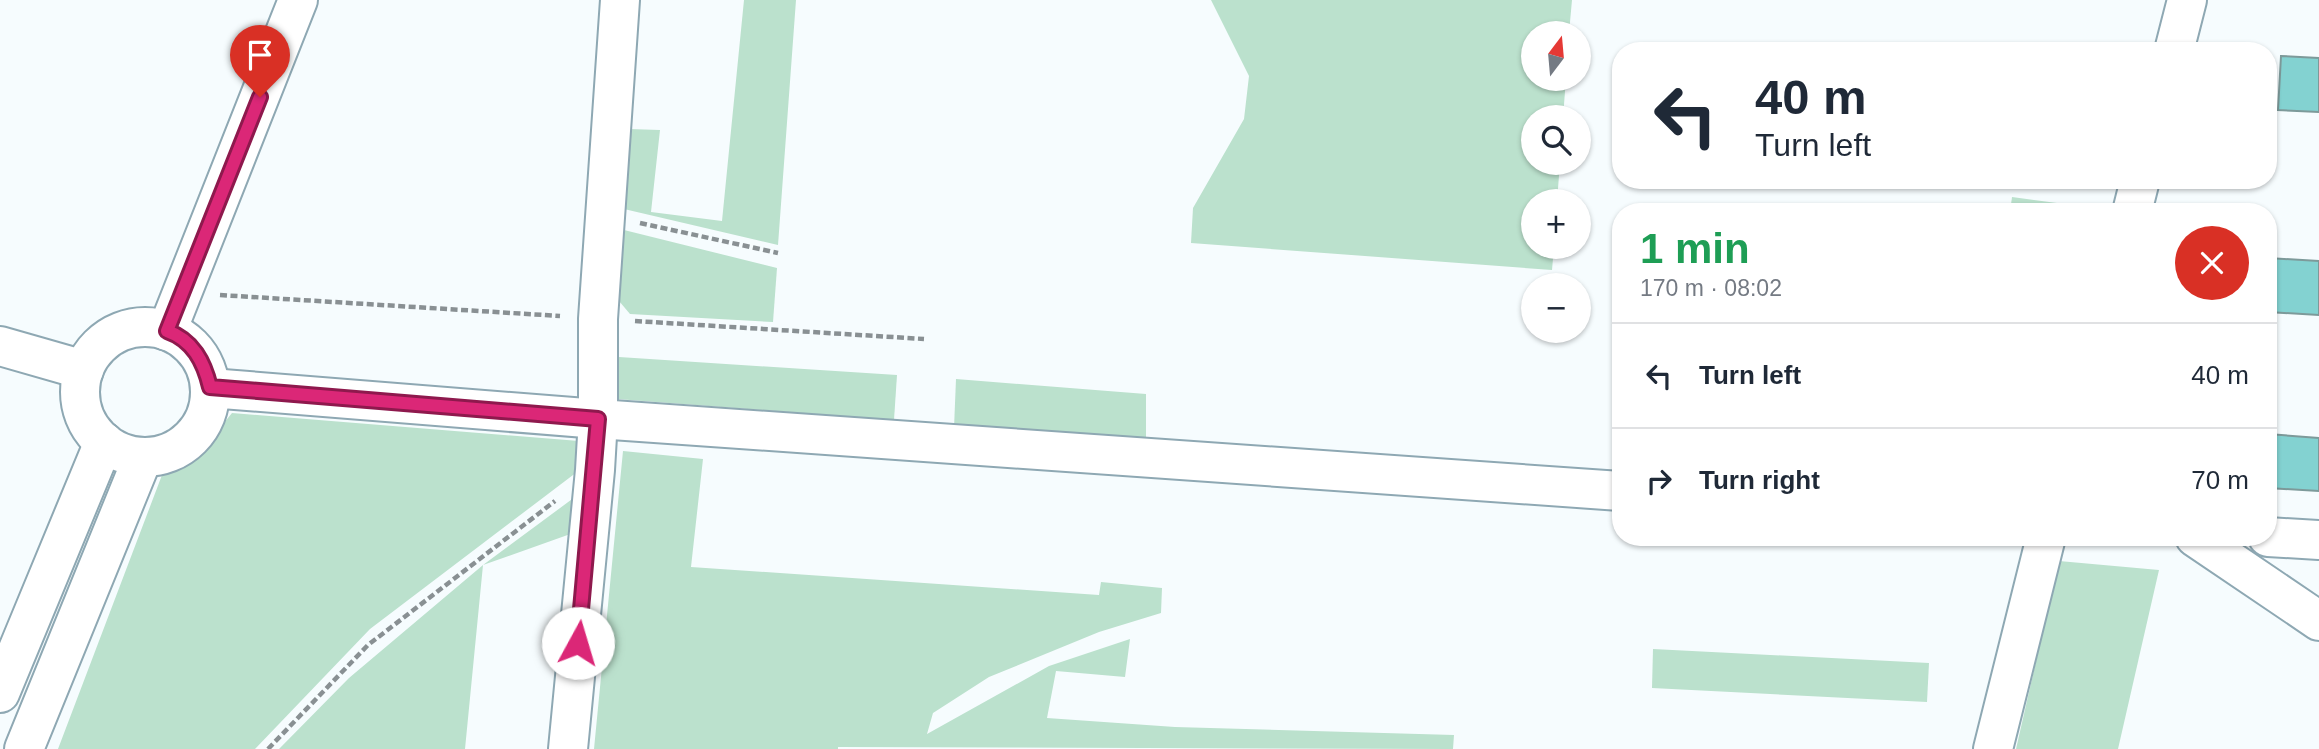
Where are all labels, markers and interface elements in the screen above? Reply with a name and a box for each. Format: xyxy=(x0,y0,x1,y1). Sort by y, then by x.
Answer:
north arrow xyxy=(1521,21,1591,91)
map controls xyxy=(1521,21,1591,343)
pin xyxy=(230,25,290,97)
icon: arrive xyxy=(241,36,279,74)
icon: left xyxy=(1640,70,1731,161)
text: 40 m xyxy=(1755,70,1867,124)
button: search xyxy=(1521,105,1591,175)
text: Turn left xyxy=(1755,127,1871,163)
button: + xyxy=(1521,189,1591,259)
text: 1 min xyxy=(1640,225,1750,272)
button: close xyxy=(2175,226,2249,300)
button: − xyxy=(1521,273,1591,343)
text: 170 m · 08:02 xyxy=(1640,275,1782,301)
icon: left xyxy=(1640,357,1678,395)
text: Turn left xyxy=(1699,360,1801,390)
text: 40 m xyxy=(2191,360,2249,390)
icon: right xyxy=(1640,462,1678,500)
text: Turn right xyxy=(1699,465,1820,495)
text: 70 m xyxy=(2191,465,2249,495)
position arrow xyxy=(541,606,615,680)

